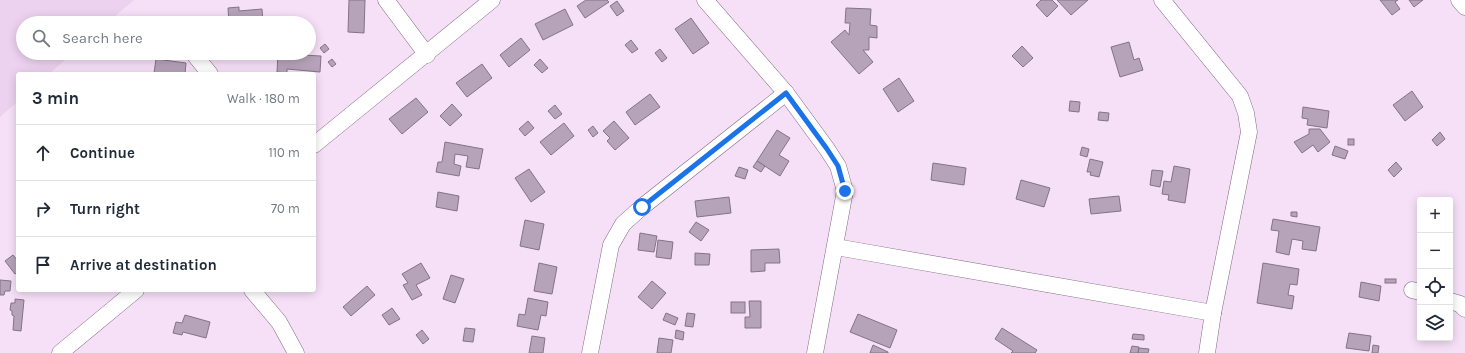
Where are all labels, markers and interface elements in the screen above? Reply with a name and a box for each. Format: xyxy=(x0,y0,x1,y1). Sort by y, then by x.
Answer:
search box xyxy=(16,16,316,60)
icon: search xyxy=(30,27,52,49)
text: Search here xyxy=(62,29,143,47)
text: 3 min xyxy=(32,88,79,108)
text: Walk · 180 m xyxy=(227,91,300,106)
icon: ahead xyxy=(32,142,54,164)
text: Continue xyxy=(70,144,135,162)
text: 110 m xyxy=(268,145,300,160)
route end xyxy=(836,182,854,200)
map controls xyxy=(1417,197,1453,341)
button: + xyxy=(1417,197,1453,233)
icon: right xyxy=(32,198,54,220)
route start xyxy=(633,198,651,216)
text: Turn right xyxy=(70,200,140,218)
text: 70 m xyxy=(271,201,300,216)
button: − xyxy=(1417,233,1453,269)
icon: arrive xyxy=(32,254,54,276)
text: Arrive at destination xyxy=(70,256,217,274)
button: locate xyxy=(1417,269,1453,305)
button: layers xyxy=(1417,305,1453,341)

